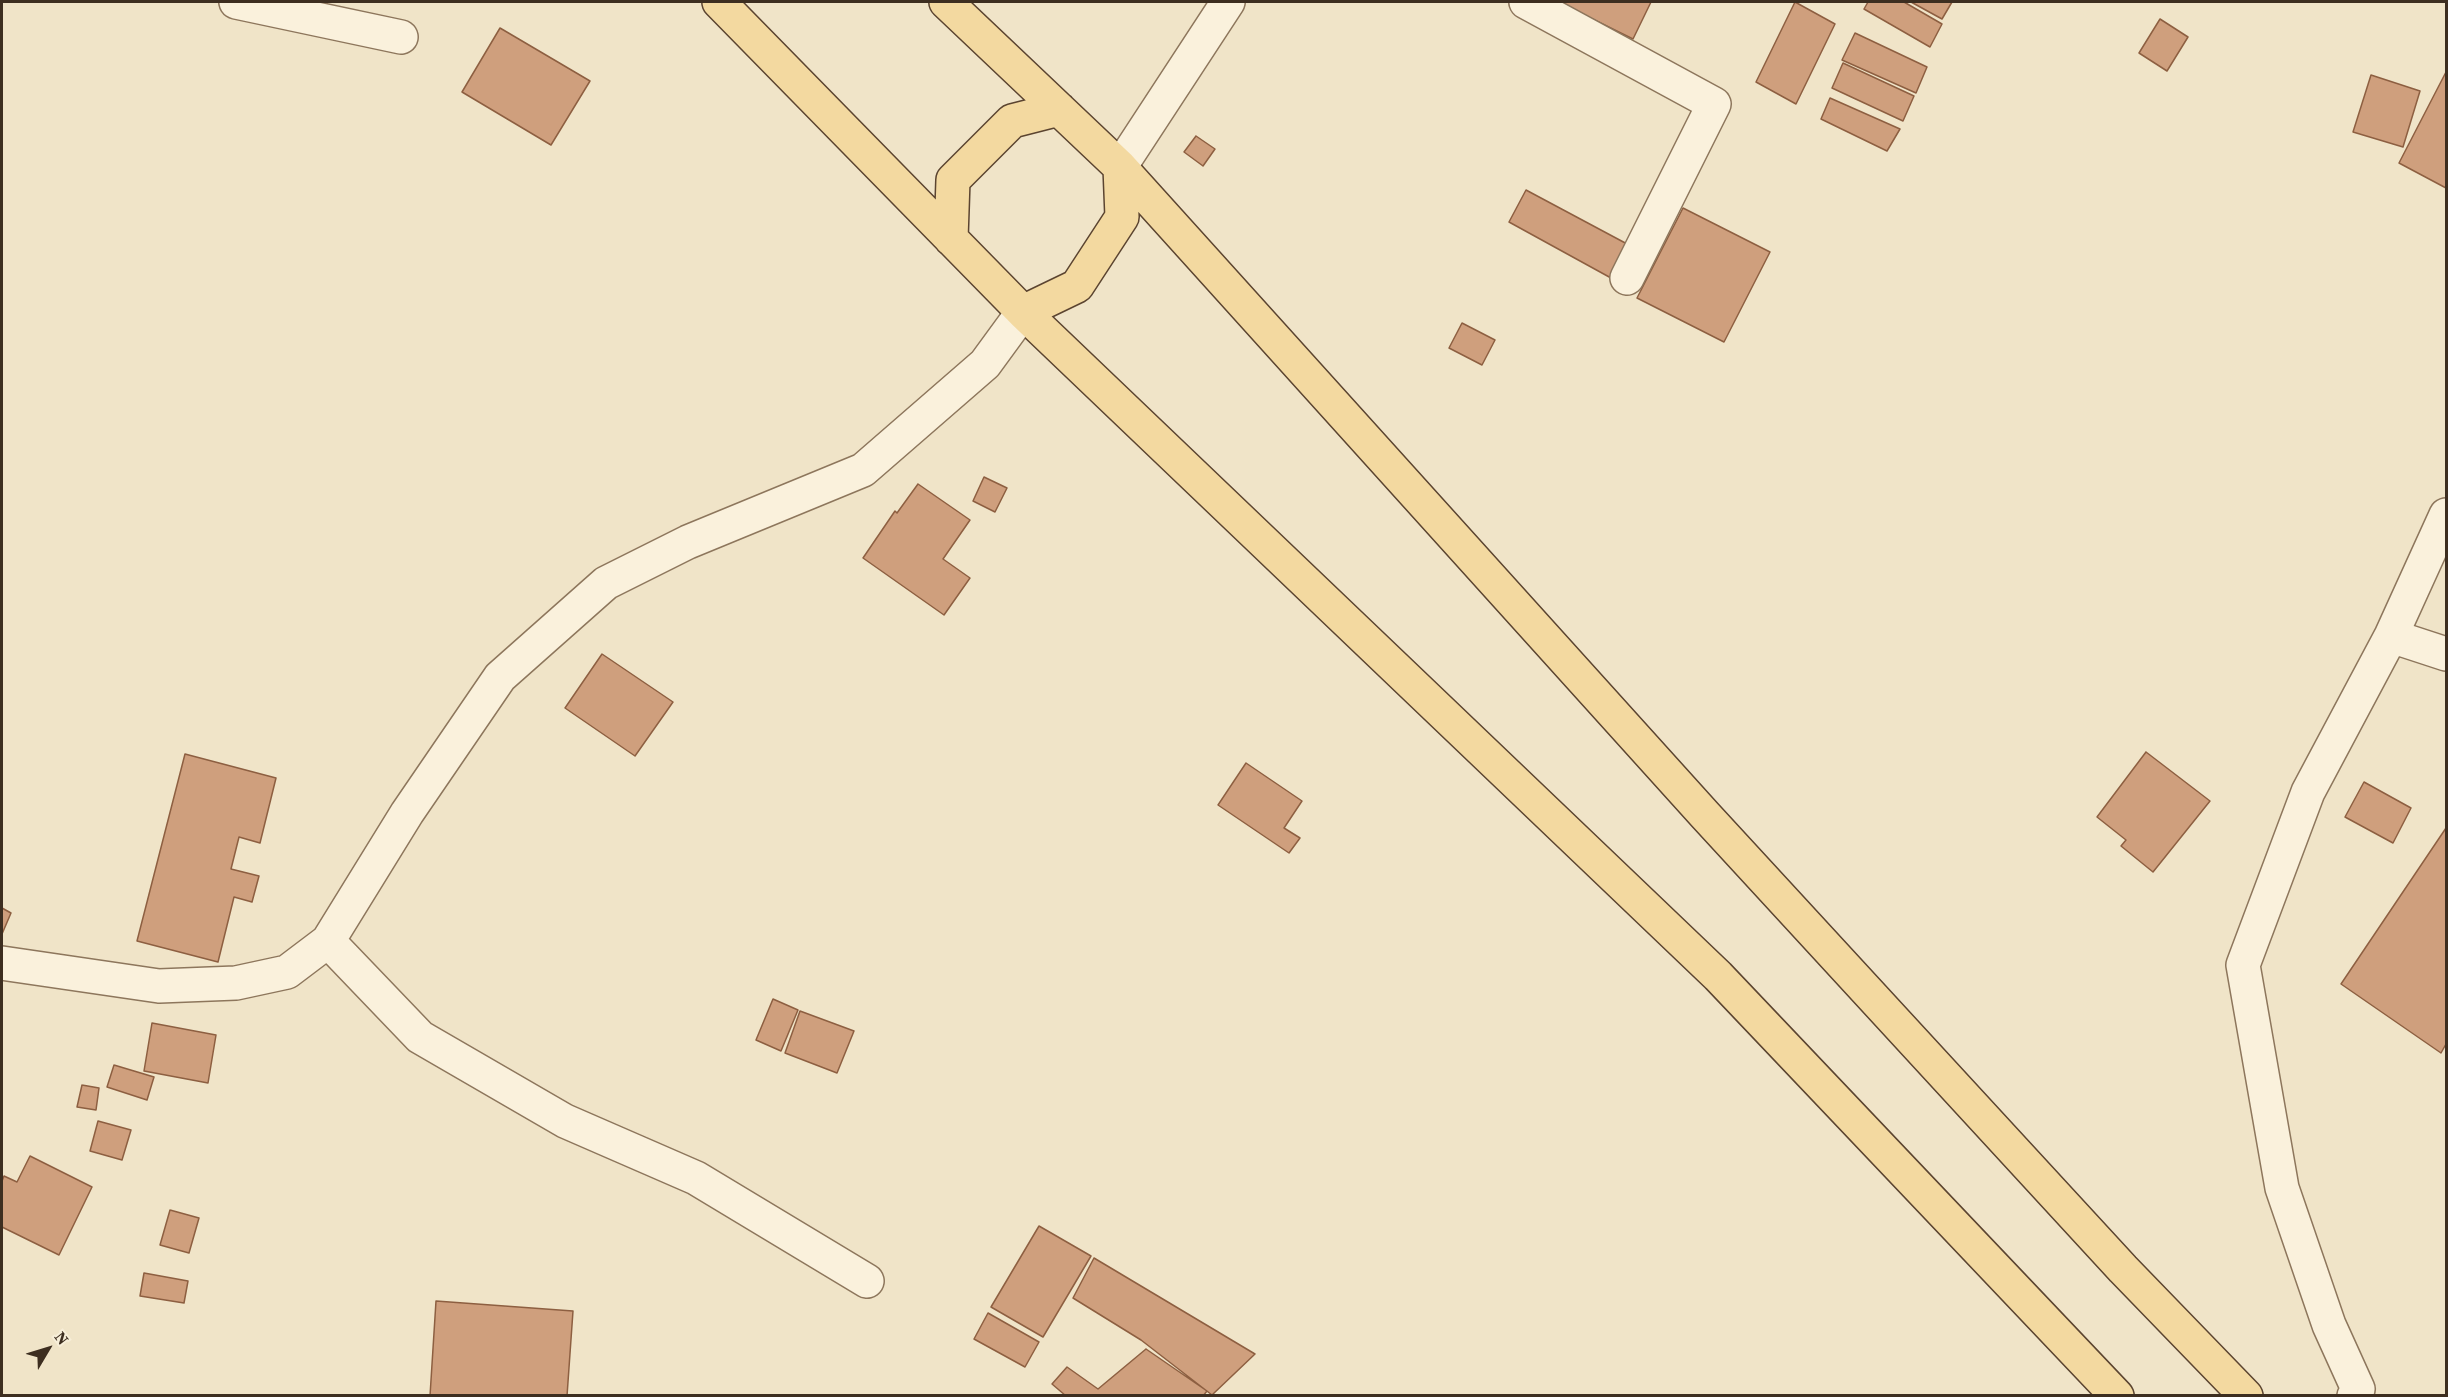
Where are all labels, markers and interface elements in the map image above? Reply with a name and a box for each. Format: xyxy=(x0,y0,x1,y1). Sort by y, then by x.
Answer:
north arrow xyxy=(18,1319,78,1379)
text: N xyxy=(50,1327,74,1349)

